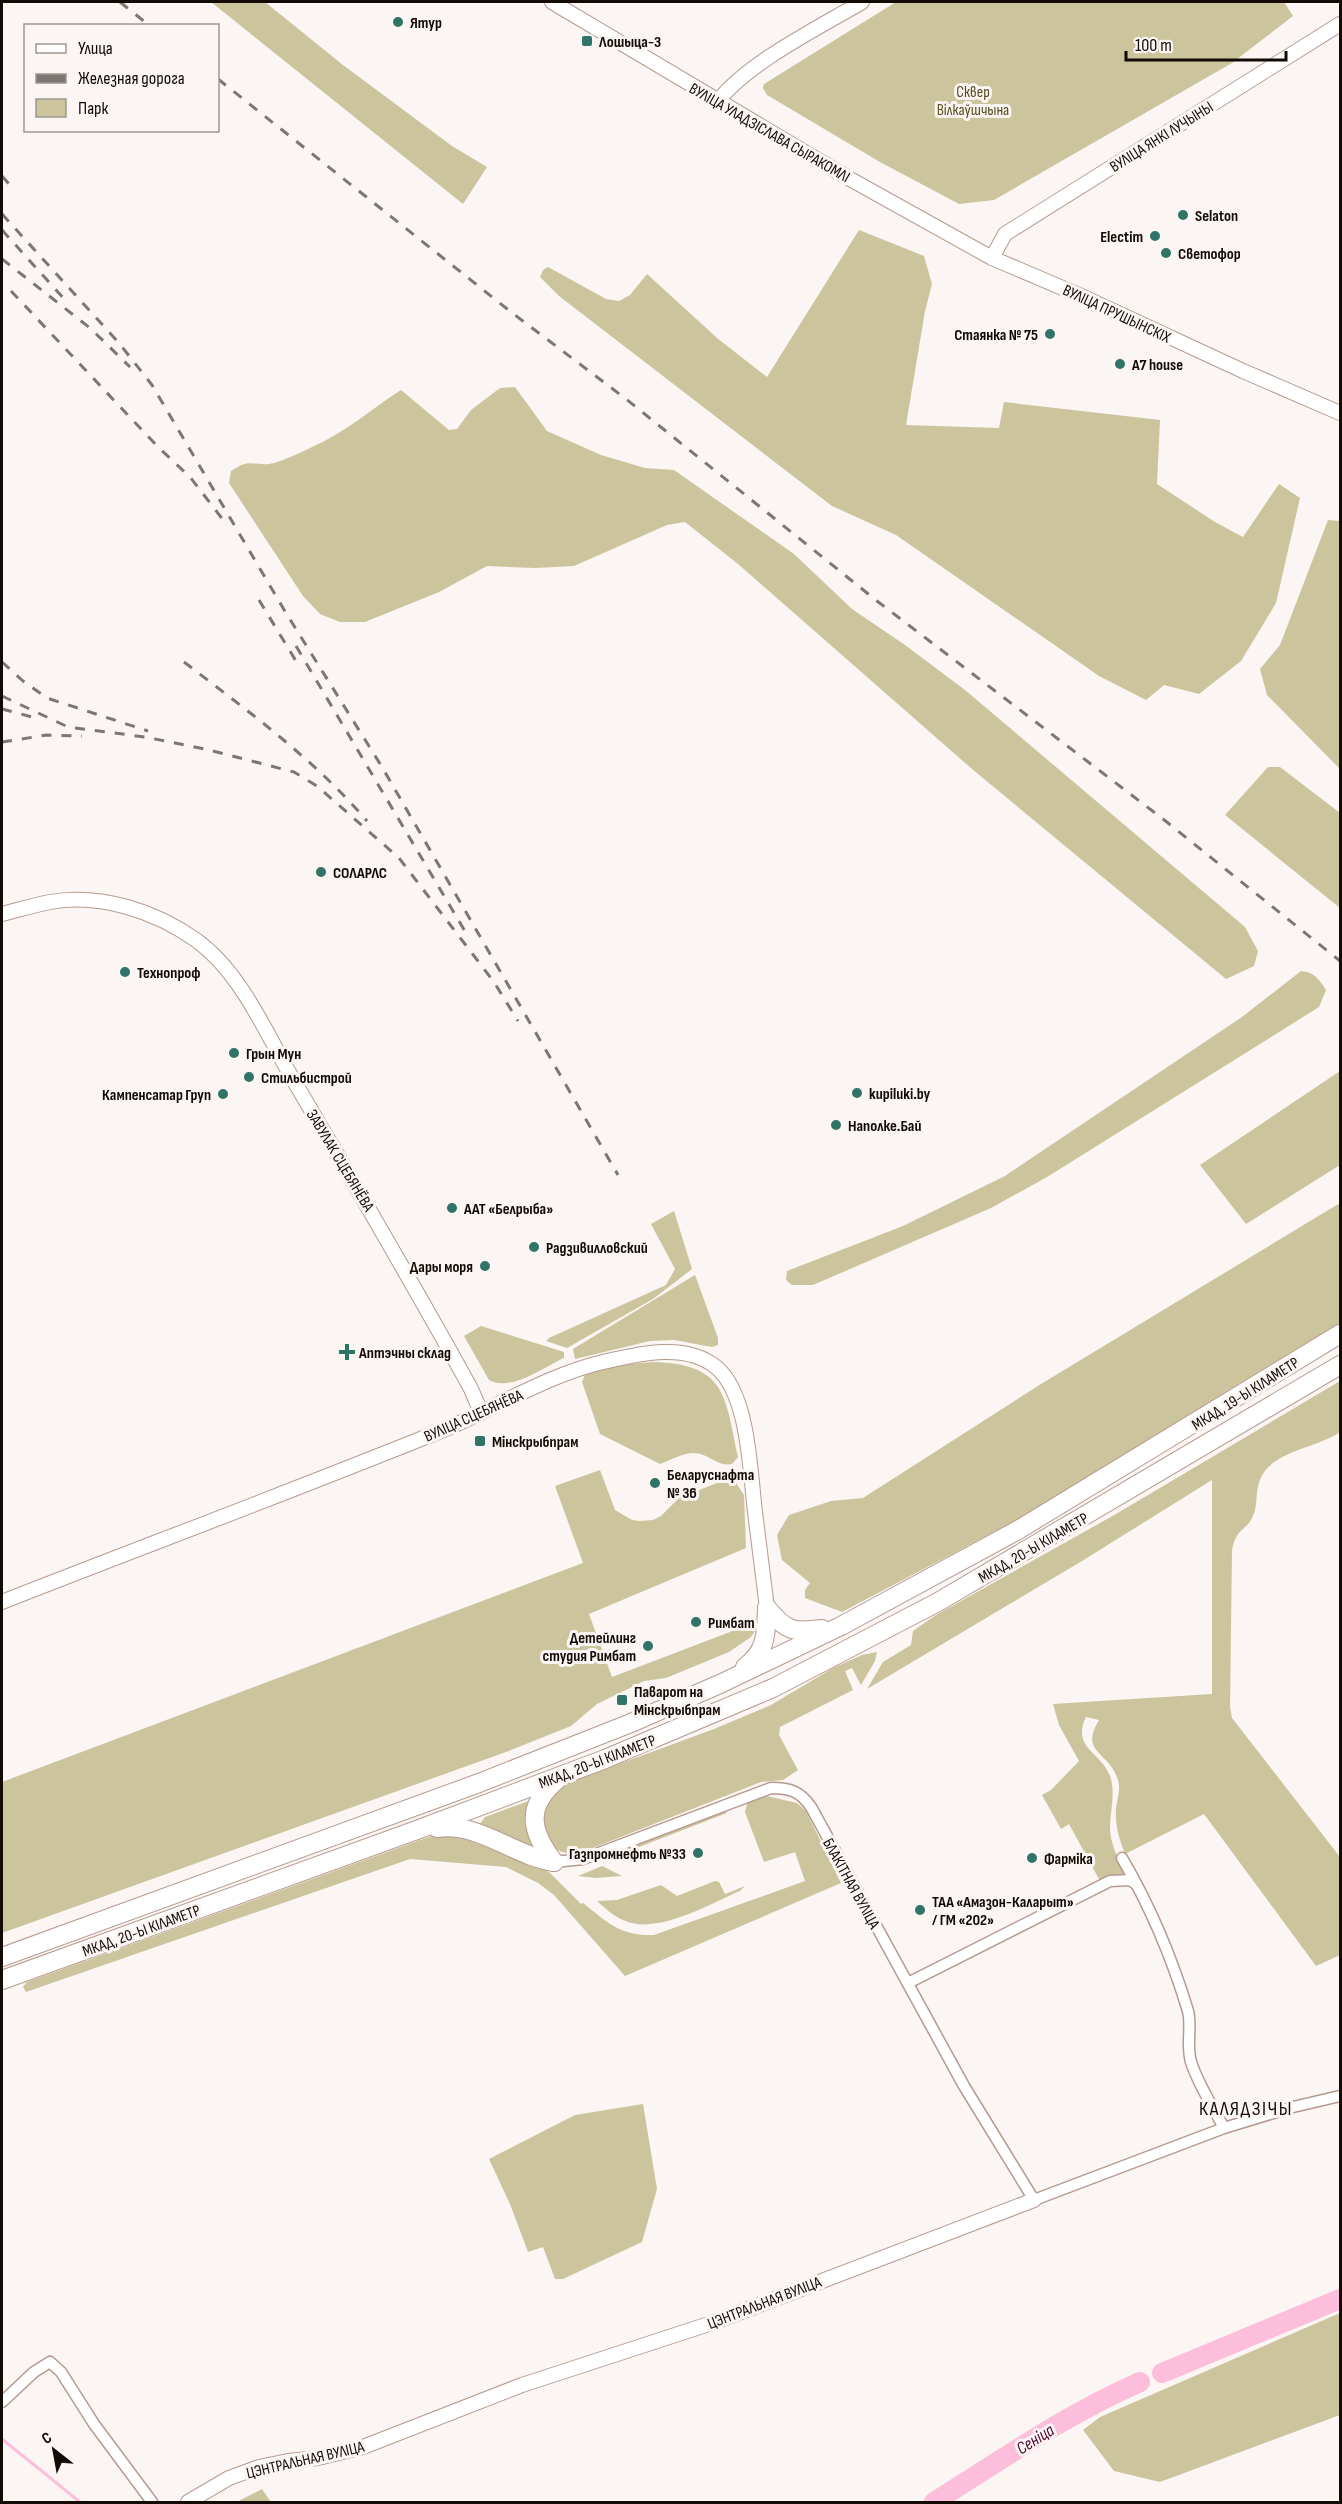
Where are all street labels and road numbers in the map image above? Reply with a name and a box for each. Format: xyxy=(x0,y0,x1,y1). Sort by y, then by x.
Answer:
street label: ВУЛІЦА УЛАДЗІСЛАВА СЫРАКОМЛІ xyxy=(685,79,853,187)
street label: ВУЛІЦА ЯНКІ ЛУЧЫНЫ xyxy=(1107,98,1217,177)
street label: ВУЛІЦА ПРУШЫНСКІХ xyxy=(1060,281,1173,348)
street label: ЗАВУЛАК СЦЕБЯНЁВА xyxy=(302,1106,378,1215)
street label: МКАД, 19-Ы КІЛАМЕТР xyxy=(1189,1354,1303,1435)
street label: ВУЛІЦА СЦЕБЯНЁВА xyxy=(421,1386,526,1447)
street label: МКАД, 20-Ы КІЛАМЕТР xyxy=(975,1509,1092,1587)
street label: МКАД, 20-Ы КІЛАМЕТР xyxy=(536,1731,659,1793)
street label: БЛАКІТНАЯ ВУЛІЦА xyxy=(818,1835,883,1932)
street label: МКАД, 20-Ы КІЛАМЕТР xyxy=(80,1901,203,1962)
street label: ЦЭНТРАЛЬНАЯ ВУЛІЦА xyxy=(705,2273,824,2334)
street label: ЦЭНТРАЛЬНАЯ ВУЛІЦА xyxy=(245,2438,366,2483)

